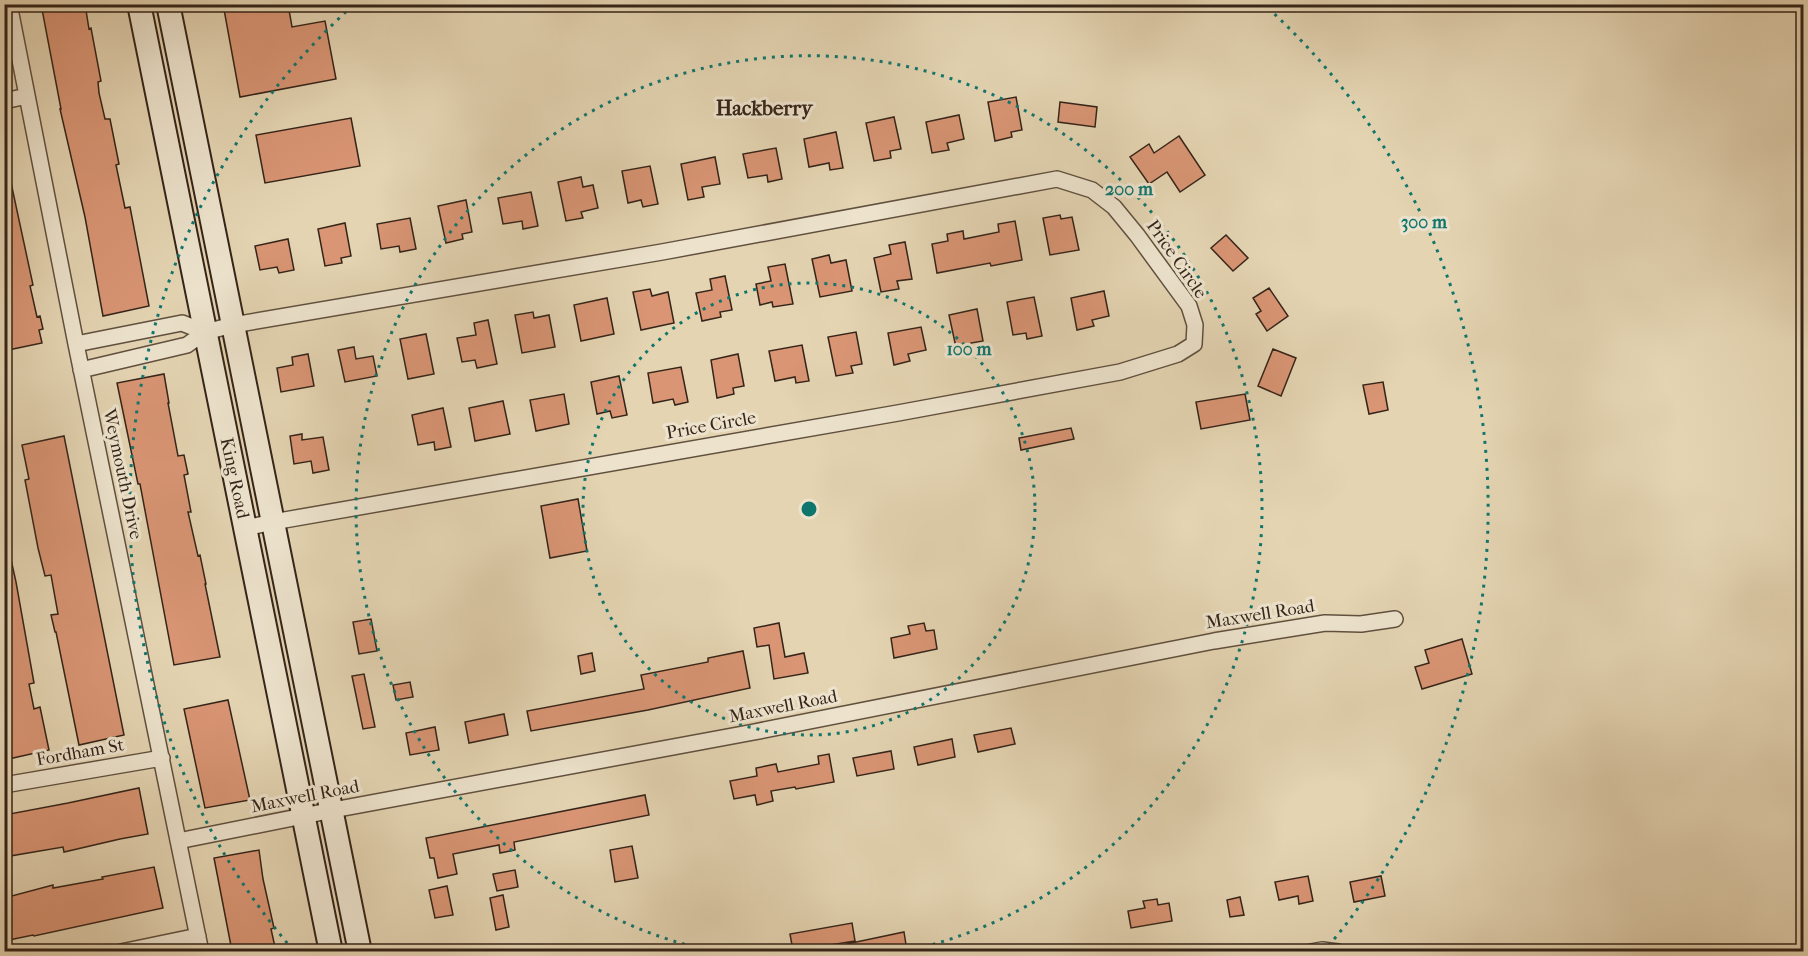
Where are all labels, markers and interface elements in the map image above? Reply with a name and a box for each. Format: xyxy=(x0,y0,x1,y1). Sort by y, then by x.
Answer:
district label: Hackberry xyxy=(716,96,814,120)
text: 200 m xyxy=(1105,179,1154,200)
text: 300 m xyxy=(1401,212,1448,233)
street label: Price Circle xyxy=(1142,216,1211,303)
text: 100 m xyxy=(946,339,993,360)
street label: Weymouth Drive xyxy=(98,406,147,541)
street label: Price Circle xyxy=(664,407,758,444)
street label: King Road xyxy=(216,436,253,521)
centre of rings xyxy=(799,499,819,519)
street label: Maxwell Road xyxy=(1204,595,1316,633)
street label: Maxwell Road xyxy=(727,686,839,727)
street label: Fordham St xyxy=(35,734,126,771)
street label: Maxwell Road xyxy=(249,776,361,817)

